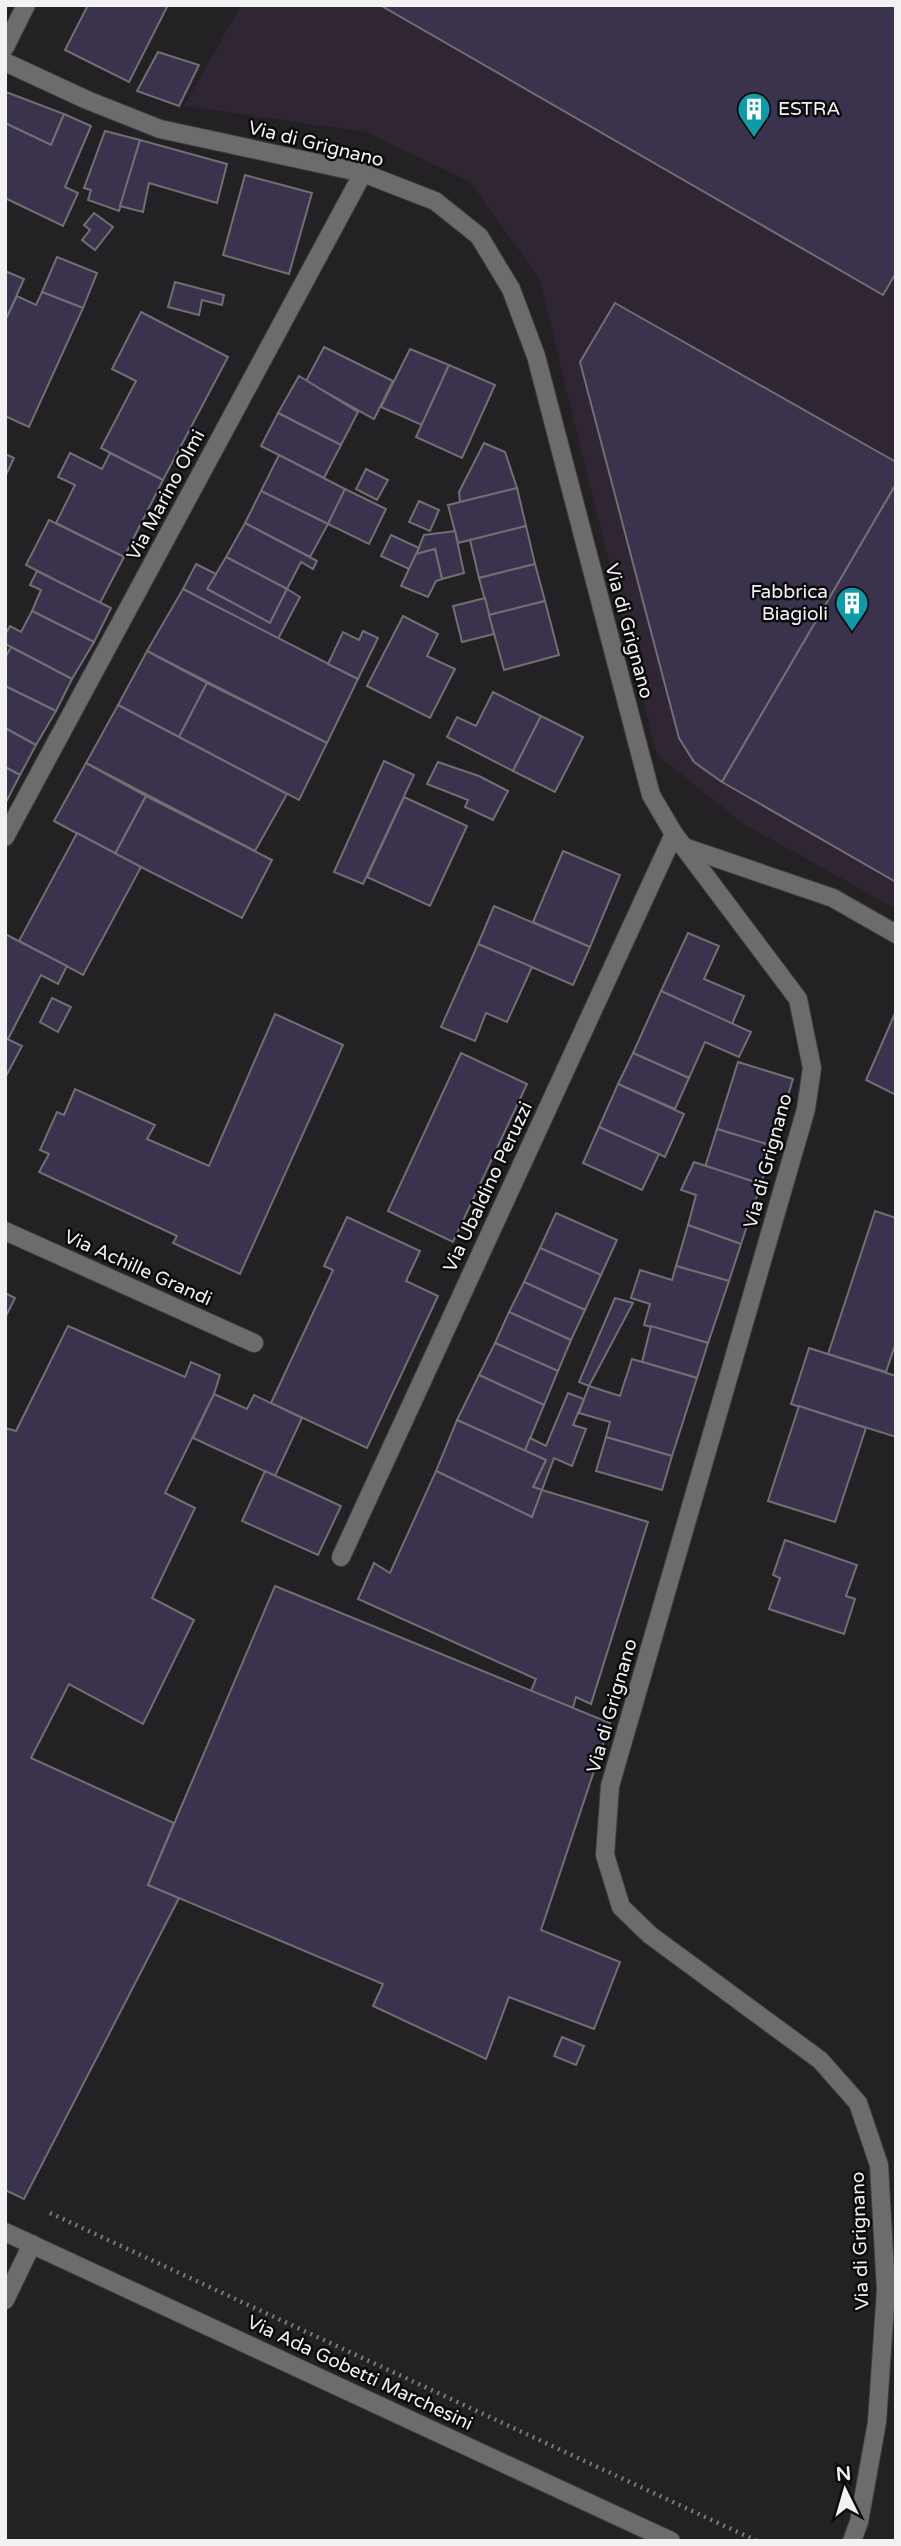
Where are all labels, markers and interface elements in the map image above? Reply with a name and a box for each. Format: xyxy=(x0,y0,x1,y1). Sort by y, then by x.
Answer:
building icon: ESTRA xyxy=(735,90,773,139)
place label: ESTRA xyxy=(778,98,840,120)
street label: Via di Grignano xyxy=(246,117,386,171)
street label: Via Marino Olmi xyxy=(122,426,210,564)
street label: Via di Grignano xyxy=(600,561,658,701)
place label: Fabbrica Biagioli xyxy=(750,581,828,625)
building icon: Fabbrica Biagioli xyxy=(833,584,871,633)
street label: Via di Grignano xyxy=(739,1091,797,1231)
street label: Via Ubaldino Peruzzi xyxy=(439,1098,537,1276)
street label: Via Achille Grandi xyxy=(61,1226,215,1310)
street label: Via di Grignano xyxy=(582,1636,642,1776)
street label: Via di Grignano xyxy=(847,2171,873,2311)
street label: Via Ada Gobetti Marchesini xyxy=(244,2311,476,2435)
north arrow xyxy=(810,2455,880,2525)
text: N xyxy=(835,2462,852,2486)

